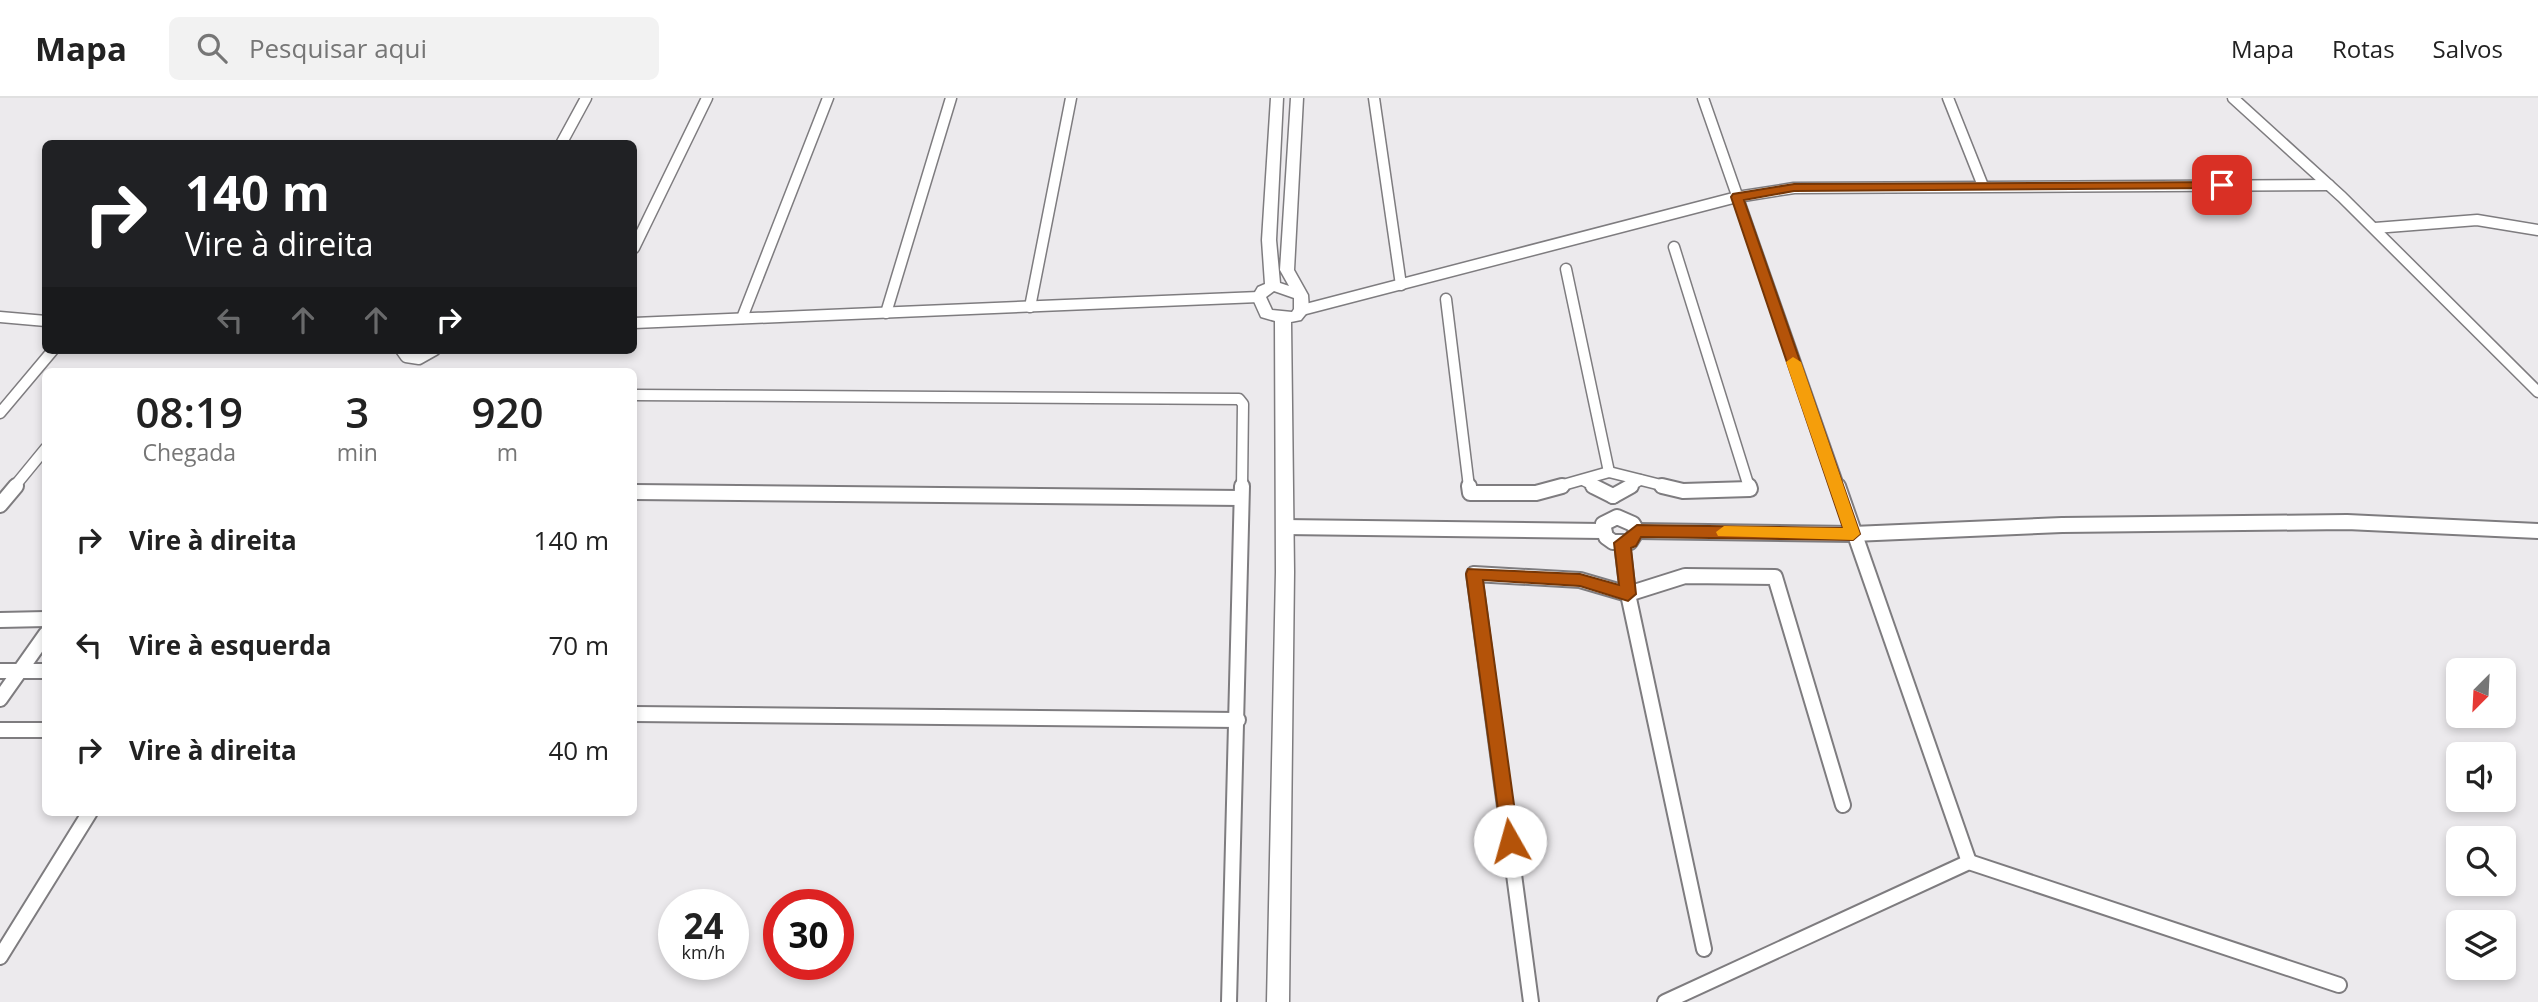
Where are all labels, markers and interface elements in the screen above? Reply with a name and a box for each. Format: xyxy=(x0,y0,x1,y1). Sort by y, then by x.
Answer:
search box xyxy=(169,17,659,80)
text: Mapa xyxy=(35,26,127,71)
icon: search xyxy=(193,29,231,67)
text: Pesquisar aqui xyxy=(249,30,427,66)
text: Mapa xyxy=(2231,32,2294,65)
text: Rotas xyxy=(2332,32,2395,65)
text: Salvos xyxy=(2433,32,2503,65)
pin xyxy=(2192,155,2252,215)
text: 140 m xyxy=(185,159,330,225)
icon: arrive xyxy=(2203,166,2241,204)
icon: right xyxy=(70,168,161,259)
text: Vire à direita xyxy=(185,222,374,265)
icon: left xyxy=(211,301,249,339)
icon: ahead xyxy=(284,301,322,339)
icon: ahead xyxy=(357,301,395,339)
icon: right xyxy=(430,301,468,339)
text: 08:19 xyxy=(136,383,243,440)
text: 3 xyxy=(345,383,369,440)
text: 920 xyxy=(471,383,543,440)
text: Chegada xyxy=(143,436,236,468)
text: min xyxy=(337,436,378,468)
text: m xyxy=(497,436,518,468)
icon: right xyxy=(70,521,108,559)
text: Vire à direita xyxy=(129,522,297,558)
text: 140 m xyxy=(534,522,609,558)
icon: left xyxy=(70,626,108,664)
text: Vire à esquerda xyxy=(129,627,331,663)
text: 70 m xyxy=(548,627,609,663)
north arrow xyxy=(2446,658,2516,728)
map controls xyxy=(2446,658,2516,980)
icon: right xyxy=(70,731,108,769)
text: Vire à direita xyxy=(129,732,297,768)
text: 40 m xyxy=(548,732,609,768)
button: sound xyxy=(2446,742,2516,812)
position arrow xyxy=(1473,804,1547,878)
button: search xyxy=(2446,826,2516,896)
speed limit sign: 30 xyxy=(763,889,854,980)
text: 24 xyxy=(683,902,724,949)
button: layers xyxy=(2446,910,2516,980)
text: km/h xyxy=(682,940,725,964)

